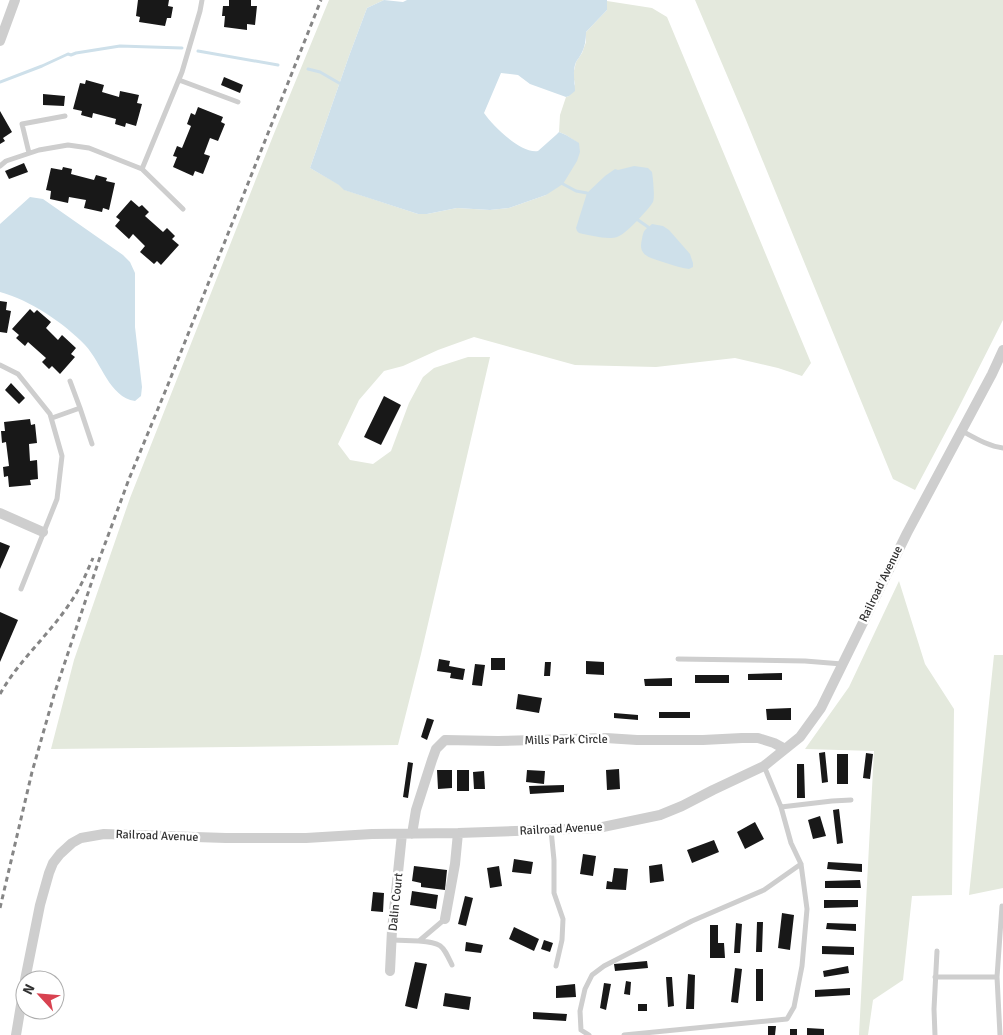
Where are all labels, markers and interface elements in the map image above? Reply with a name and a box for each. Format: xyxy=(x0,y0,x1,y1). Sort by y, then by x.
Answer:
street label: Railroad Avenue xyxy=(856,543,906,625)
street label: Mills Park Circle xyxy=(524,732,608,748)
street label: Railroad Avenue xyxy=(519,819,603,839)
street label: Railroad Avenue xyxy=(115,827,199,845)
street label: Dalin Court xyxy=(385,872,407,932)
north arrow xyxy=(15,970,65,1020)
text: N xyxy=(19,981,39,998)

